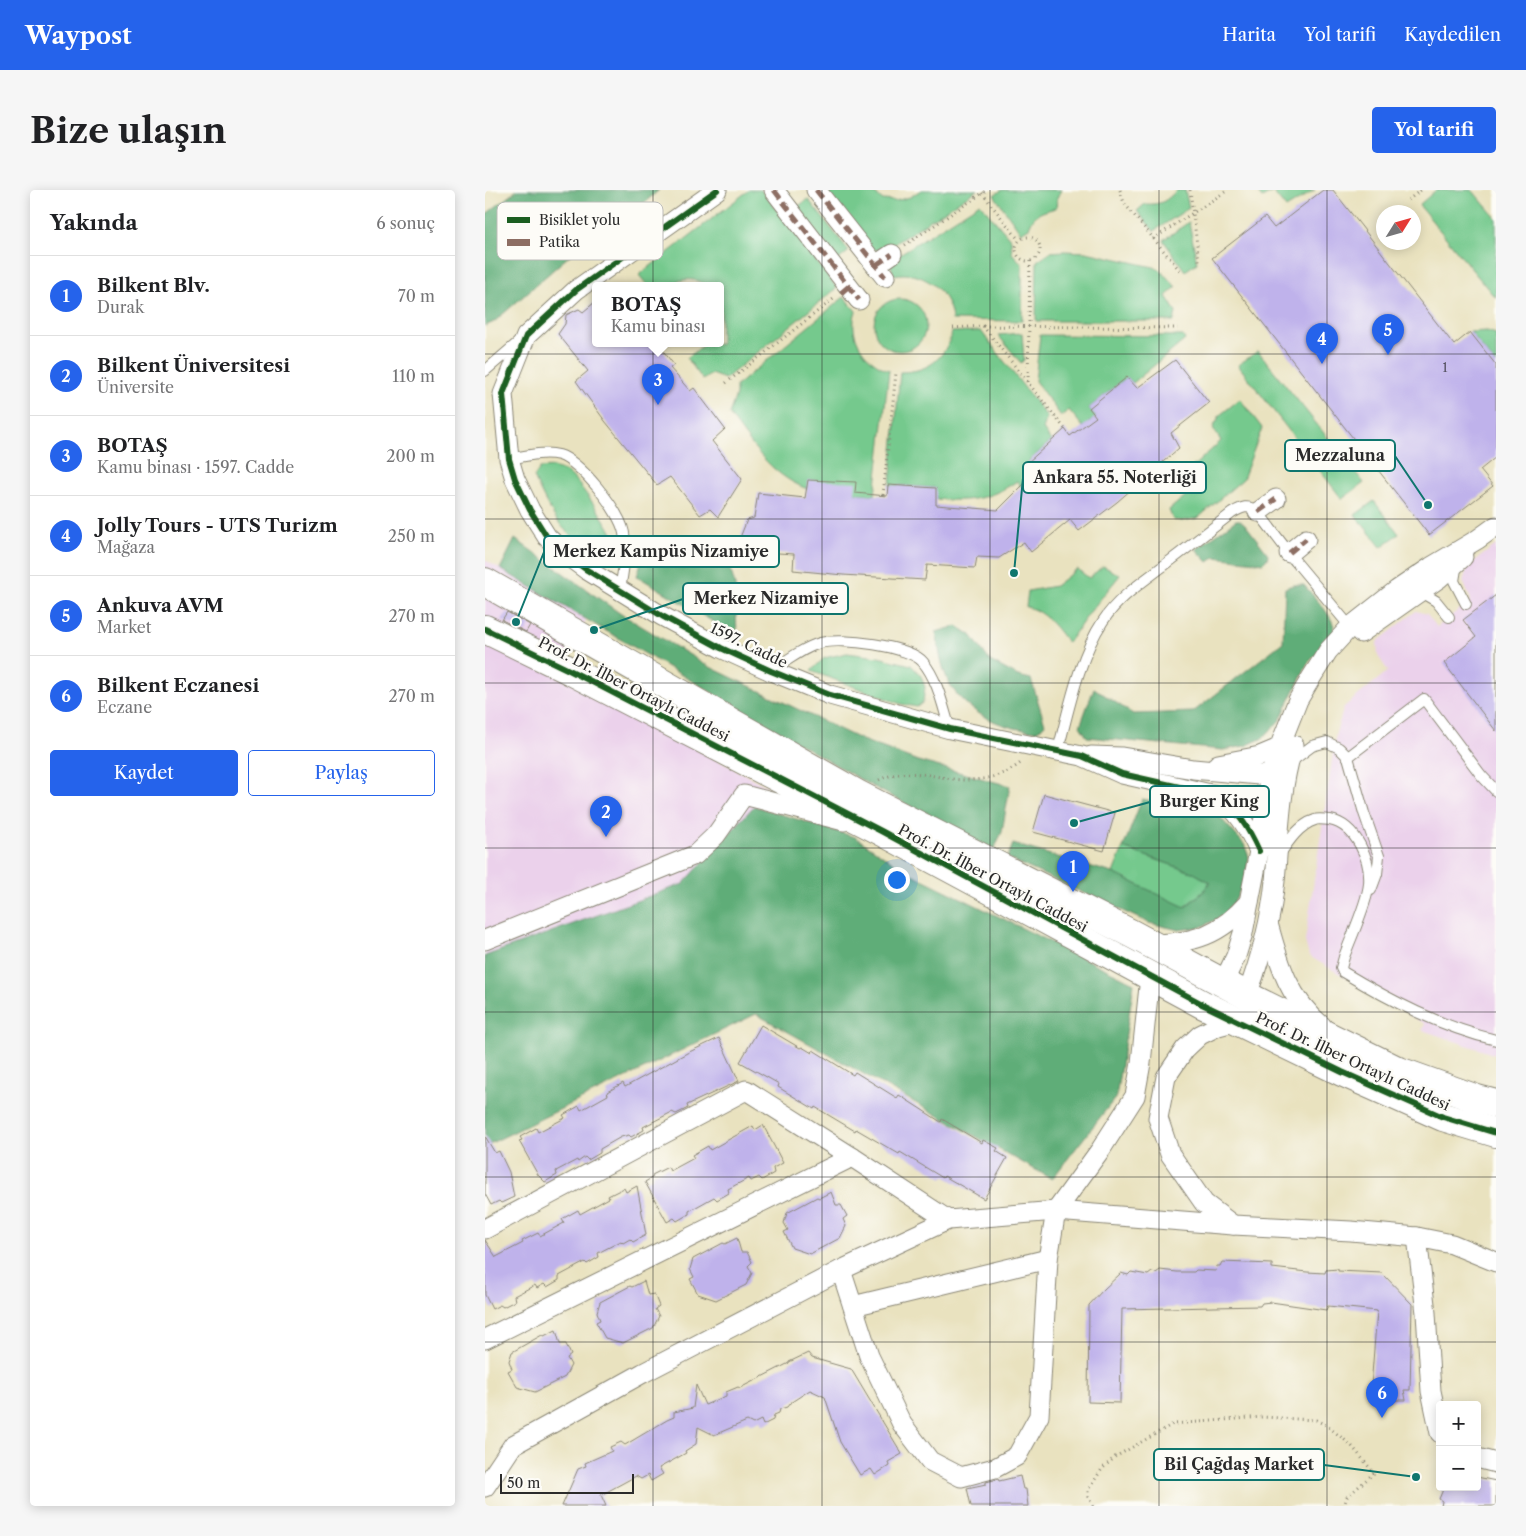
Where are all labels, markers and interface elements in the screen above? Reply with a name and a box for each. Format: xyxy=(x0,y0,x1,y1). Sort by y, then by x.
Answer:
text: Waypost xyxy=(25,21,132,50)
text: Harita xyxy=(1222,24,1276,46)
text: Yol tarifi xyxy=(1304,24,1376,46)
text: Kaydedilen xyxy=(1404,24,1501,46)
button: Yol tarifi xyxy=(1372,107,1496,153)
text: Bize ulaşın xyxy=(30,109,227,152)
legend xyxy=(497,202,663,260)
north arrow xyxy=(1376,205,1421,250)
text: Yakında xyxy=(50,210,138,235)
text: Bisiklet yolu xyxy=(539,211,621,229)
text: 6 sonuç xyxy=(376,213,435,233)
text: Patika xyxy=(539,233,580,251)
text: Bilkent Blv. xyxy=(97,274,210,297)
popup xyxy=(592,282,724,347)
text: 1 xyxy=(62,286,70,306)
text: 70 m xyxy=(398,286,435,306)
text: BOTAŞ xyxy=(611,293,681,316)
text: Durak xyxy=(97,297,144,317)
pin: 5 xyxy=(1372,314,1404,355)
text: Kamu binası xyxy=(611,316,705,336)
pin: 4 xyxy=(1306,323,1338,364)
text: Bilkent Üniversitesi xyxy=(97,354,290,377)
house number: 1 xyxy=(1442,360,1448,375)
pin: 3 xyxy=(642,364,674,405)
text: 2 xyxy=(61,366,71,386)
text: 110 m xyxy=(392,366,435,386)
text: Üniversite xyxy=(97,377,174,397)
text: BOTAŞ xyxy=(97,434,168,457)
callout: Mezzaluna xyxy=(1285,440,1395,471)
text: Mezzaluna xyxy=(1295,445,1386,465)
text: 3 xyxy=(61,446,71,466)
text: 200 m xyxy=(386,446,435,466)
text: Kamu binası · 1597. Cadde xyxy=(97,457,294,477)
callout: Ankara 55. Noterliği xyxy=(1023,462,1206,493)
text: Ankara 55. Noterliği xyxy=(1032,467,1197,487)
text: Jolly Tours - UTS Turizm xyxy=(97,514,338,537)
text: 4 xyxy=(61,526,71,546)
text: 250 m xyxy=(388,526,435,546)
callout: Merkez Kampüs Nizamiye xyxy=(544,536,779,567)
text: Mağaza xyxy=(97,537,155,557)
text: Merkez Kampüs Nizamiye xyxy=(553,541,769,561)
callout: Merkez Nizamiye xyxy=(683,583,848,614)
text: Merkez Nizamiye xyxy=(693,588,839,608)
text: Ankuva AVM xyxy=(97,594,224,617)
text: 5 xyxy=(62,606,70,626)
text: 270 m xyxy=(389,606,435,626)
text: Market xyxy=(97,617,151,637)
street label: 1597. Cadde xyxy=(707,618,791,672)
street label: Prof. Dr. İlber Ortaylı Caddesi xyxy=(535,632,733,746)
text: Bilkent Eczanesi xyxy=(97,674,259,697)
text: 6 xyxy=(61,686,71,706)
text: 270 m xyxy=(389,686,435,706)
text: Eczane xyxy=(97,697,152,717)
button: Kaydet xyxy=(50,750,238,796)
button: Paylaş xyxy=(248,750,435,796)
callout: Burger King xyxy=(1150,786,1269,817)
text: Burger King xyxy=(1159,791,1259,811)
pin: 2 xyxy=(590,796,622,837)
street label: Prof. Dr. İlber Ortaylı Caddesi xyxy=(895,820,1092,936)
pin: 1 xyxy=(1057,851,1089,892)
your location xyxy=(884,867,910,893)
street label: Prof. Dr. İlber Ortaylı Caddesi xyxy=(1253,1008,1454,1115)
pin: 6 xyxy=(1366,1377,1398,1418)
map controls xyxy=(1436,1401,1481,1491)
button: + xyxy=(1436,1401,1481,1446)
button: − xyxy=(1436,1446,1481,1491)
callout: Bil Çağdaş Market xyxy=(1154,1449,1324,1480)
text: Bil Çağdaş Market xyxy=(1164,1454,1315,1474)
scale bar xyxy=(500,1471,634,1494)
text: 50 m xyxy=(507,1474,540,1492)

